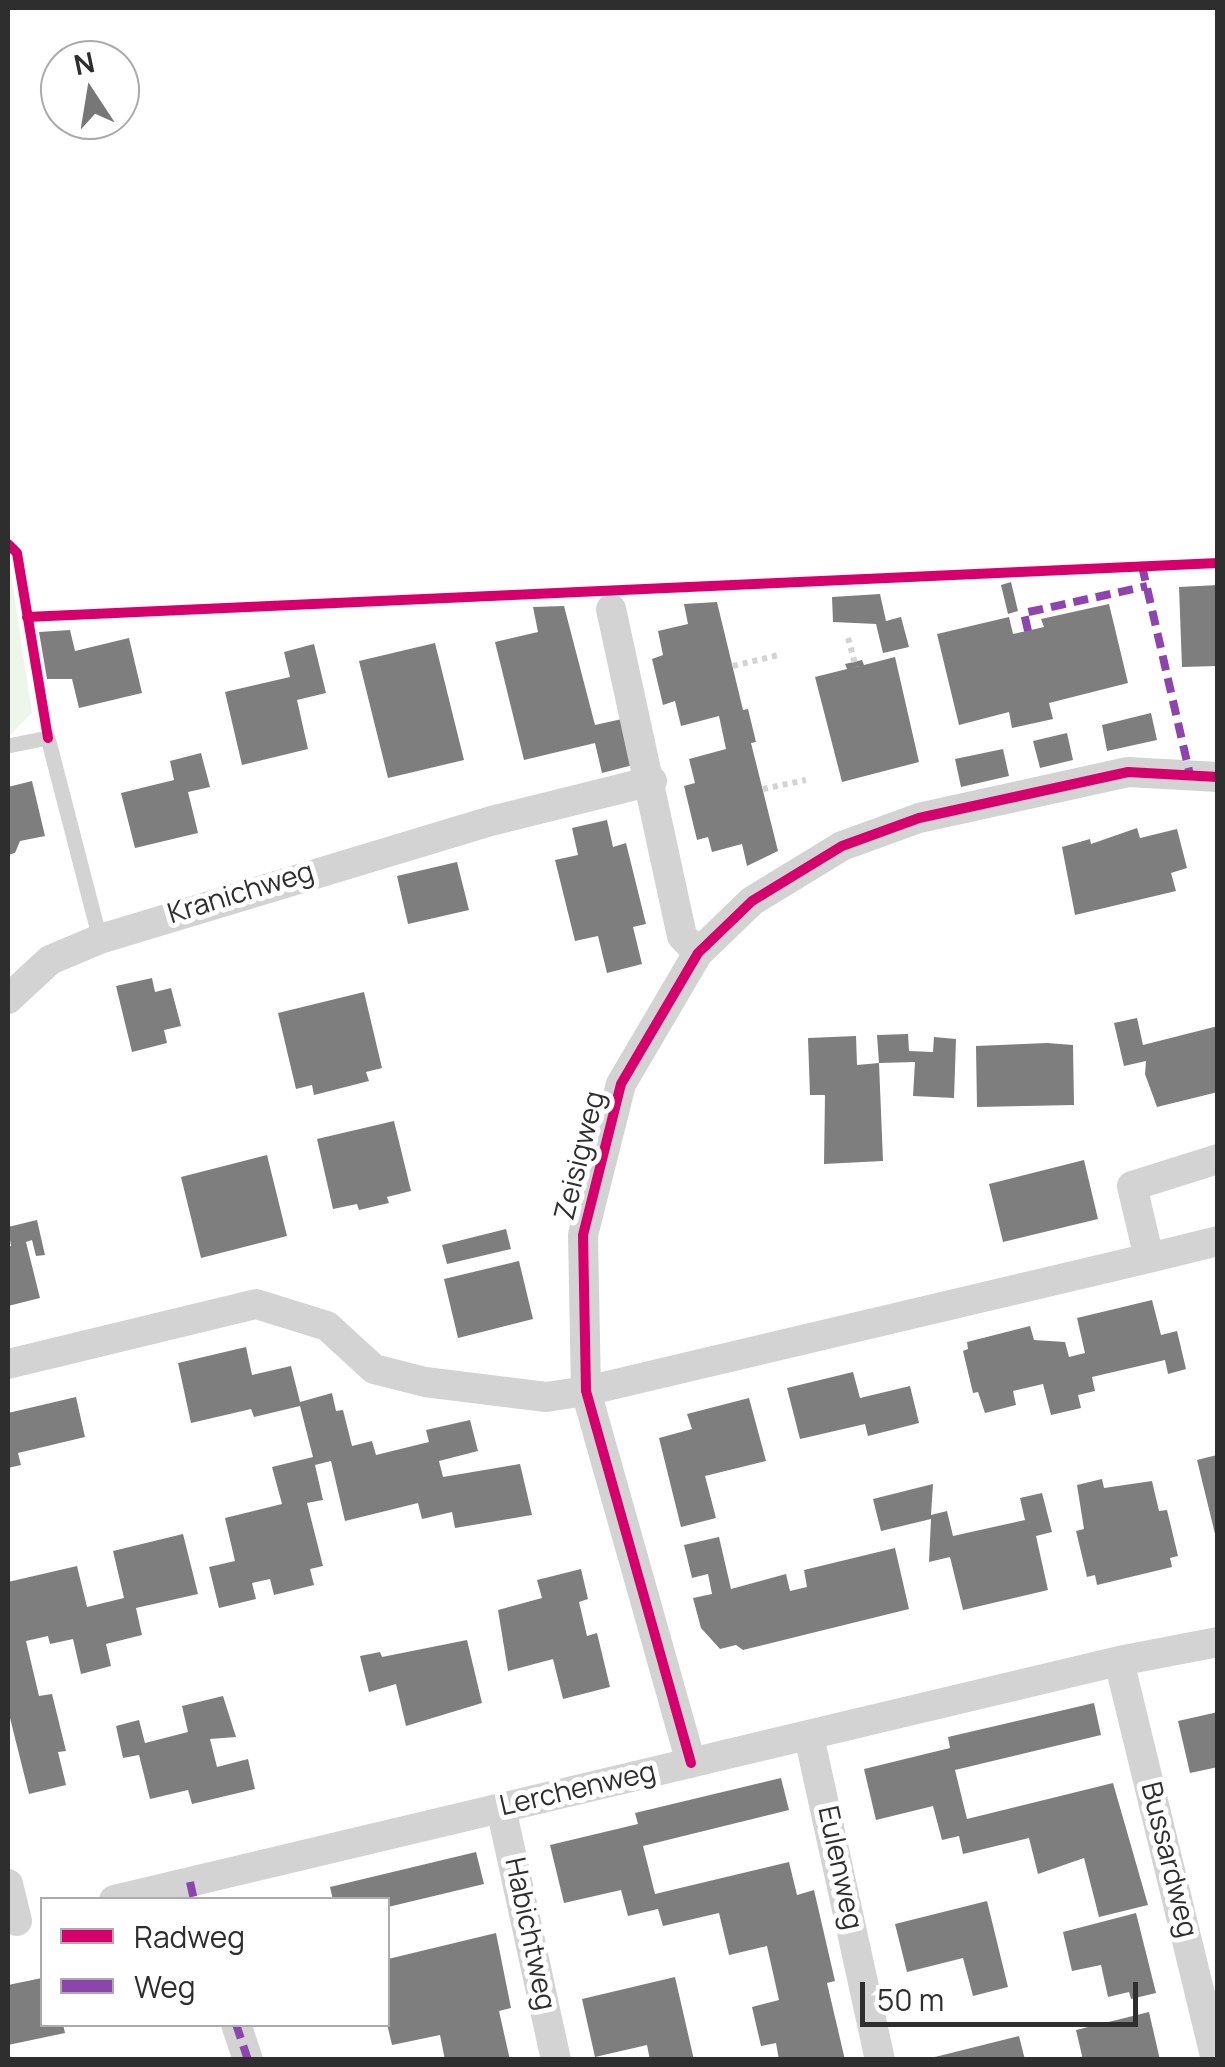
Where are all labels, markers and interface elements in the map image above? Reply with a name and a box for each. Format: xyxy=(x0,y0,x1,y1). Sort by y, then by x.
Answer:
north arrow xyxy=(40,40,140,140)
text: N xyxy=(70,42,98,83)
street label: Kranichweg xyxy=(164,856,318,932)
street label: Zeisigweg xyxy=(549,1088,613,1224)
street label: Lerchenweg xyxy=(497,1756,659,1824)
street label: Bussardweg xyxy=(1132,1779,1204,1941)
street label: Eulenweg xyxy=(810,1803,868,1933)
street label: Habichtweg xyxy=(496,1855,562,2013)
legend xyxy=(40,1897,390,2027)
text: Radweg xyxy=(134,1916,245,1957)
scale bar xyxy=(865,1962,1142,2024)
text: Weg xyxy=(134,1966,196,2007)
text: 50 m xyxy=(877,1979,944,2020)

